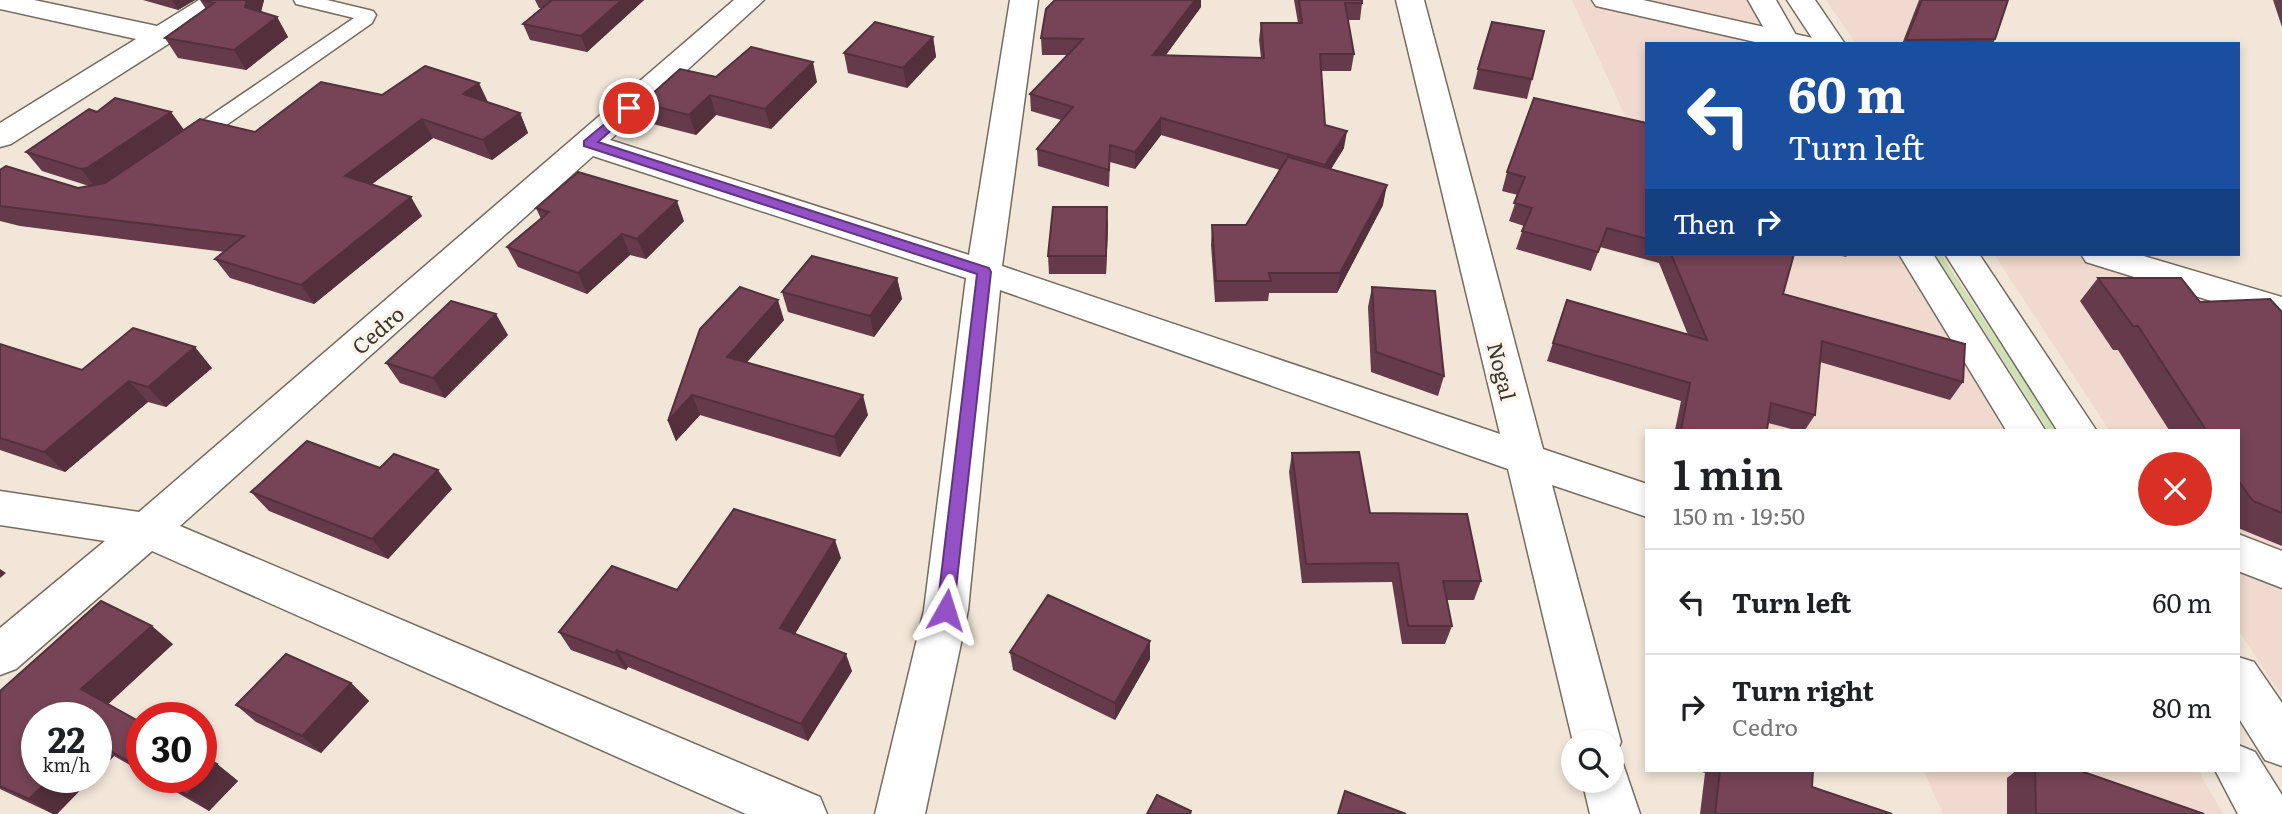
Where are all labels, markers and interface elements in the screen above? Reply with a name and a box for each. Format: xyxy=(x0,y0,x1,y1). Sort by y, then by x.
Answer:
text: 60 m xyxy=(1788,55,1905,128)
icon: left xyxy=(1673,70,1764,161)
pin xyxy=(599,78,659,138)
icon: arrive xyxy=(610,89,648,127)
text: Turn left xyxy=(1788,122,1925,170)
text: Then xyxy=(1673,203,1735,242)
icon: right xyxy=(1749,203,1787,241)
street label: Cedro xyxy=(344,298,410,360)
street label: Nogal xyxy=(1481,339,1525,403)
text: 1 min xyxy=(1673,441,1783,503)
button: close xyxy=(2138,452,2212,526)
text: 150 m · 19:50 xyxy=(1673,498,1805,532)
position arrow xyxy=(909,573,983,647)
text: Turn left xyxy=(1732,582,1851,621)
text: 60 m xyxy=(2153,582,2212,621)
icon: left xyxy=(1673,583,1711,621)
text: Turn right xyxy=(1732,670,1874,709)
text: 80 m xyxy=(2152,687,2212,726)
icon: right xyxy=(1673,688,1711,726)
speed limit sign: 30 xyxy=(126,702,217,793)
text: Cedro xyxy=(1732,709,1798,743)
text: 22 xyxy=(48,712,85,764)
map controls xyxy=(1561,730,1624,793)
button: search xyxy=(1561,730,1624,793)
text: km/h xyxy=(43,751,90,778)

